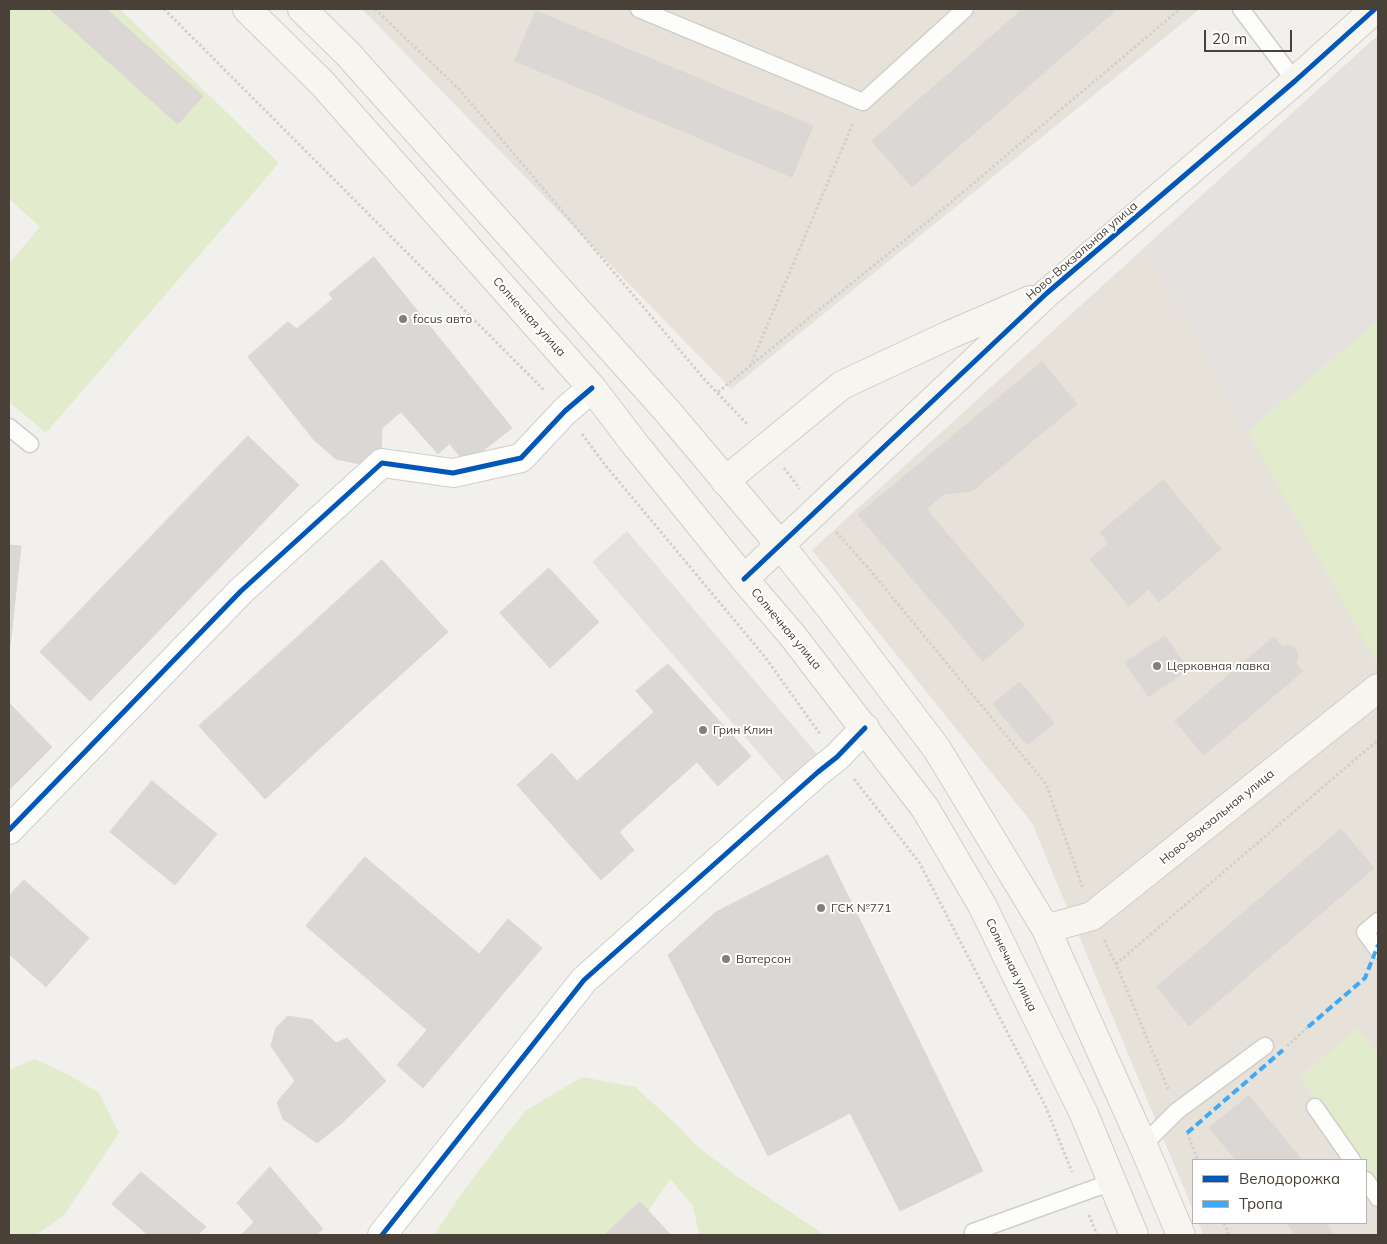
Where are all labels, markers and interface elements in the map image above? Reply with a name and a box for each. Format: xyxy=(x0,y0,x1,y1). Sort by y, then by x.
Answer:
scale bar xyxy=(1207,20,1294,52)
text: 20 m xyxy=(1212,29,1247,48)
street label: Ново-Вокзальная улица xyxy=(1023,199,1141,303)
street label: Солнечная улица xyxy=(490,274,568,360)
place label: focus авто xyxy=(413,312,472,326)
marker: focus авто xyxy=(397,313,409,325)
street label: Солнечная улица xyxy=(748,585,824,673)
place label: Церковная лавка xyxy=(1167,659,1270,673)
marker: Церковная лавка xyxy=(1151,660,1163,672)
place label: Грин Клин xyxy=(713,723,773,737)
marker: Грин Клин xyxy=(697,724,709,736)
street label: Ново-Вокзальная улица xyxy=(1157,766,1277,868)
place label: ГСК №771 xyxy=(831,901,891,915)
marker: ГСК №771 xyxy=(815,902,827,914)
street label: Солнечная улица xyxy=(982,916,1040,1014)
place label: Ватерсон xyxy=(736,952,791,966)
marker: Ватерсон xyxy=(720,953,732,965)
legend xyxy=(1192,1159,1367,1224)
text: Велодорожка xyxy=(1239,1169,1340,1188)
text: Тропа xyxy=(1239,1194,1283,1213)

